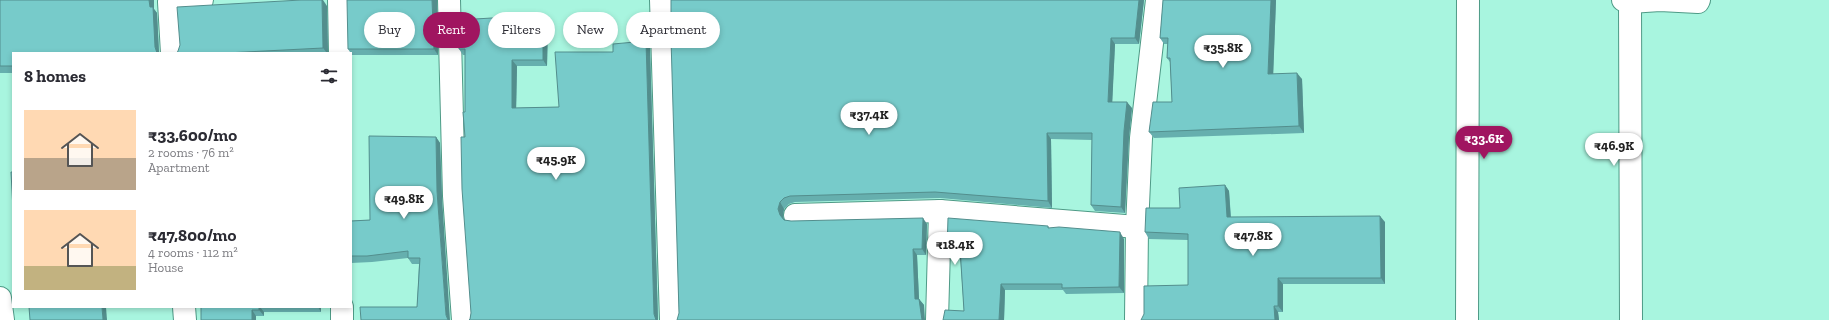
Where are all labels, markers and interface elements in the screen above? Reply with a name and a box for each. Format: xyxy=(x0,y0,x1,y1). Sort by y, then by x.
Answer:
chip: Buy xyxy=(364,12,415,48)
chip: Rent xyxy=(423,12,480,48)
chip: Filters xyxy=(488,12,555,48)
chip: New xyxy=(563,12,618,48)
chip: Apartment xyxy=(626,12,720,48)
pin: ₹35.8K xyxy=(1190,35,1256,69)
text: ₹35.8K xyxy=(1203,40,1243,55)
icon: filters xyxy=(318,65,340,87)
text: 8 homes xyxy=(24,66,86,86)
pin: ₹37.4K xyxy=(836,102,902,136)
text: ₹37.4K xyxy=(849,107,889,122)
text: ₹33,600/mo xyxy=(148,125,237,145)
icon: home xyxy=(56,126,104,174)
pin: ₹33.6K xyxy=(1451,126,1517,160)
text: ₹33.6K xyxy=(1464,131,1504,146)
pin: ₹46.9K xyxy=(1581,133,1647,167)
text: ₹46.9K xyxy=(1594,138,1634,153)
text: 2 rooms · 76 m² xyxy=(148,145,234,160)
pin: ₹45.9K xyxy=(523,147,589,181)
text: ₹45.9K xyxy=(536,152,576,167)
text: Apartment xyxy=(148,160,210,175)
pin: ₹49.8K xyxy=(371,186,437,220)
text: ₹49.8K xyxy=(384,191,424,206)
pin: ₹47.8K xyxy=(1220,223,1286,257)
text: ₹47,800/mo xyxy=(148,225,236,245)
icon: home xyxy=(56,226,104,274)
text: ₹47.8K xyxy=(1234,228,1272,243)
pin: ₹18.4K xyxy=(922,232,988,266)
text: ₹18.4K xyxy=(936,237,974,252)
text: 4 rooms · 112 m² xyxy=(148,245,238,260)
text: House xyxy=(148,260,183,275)

